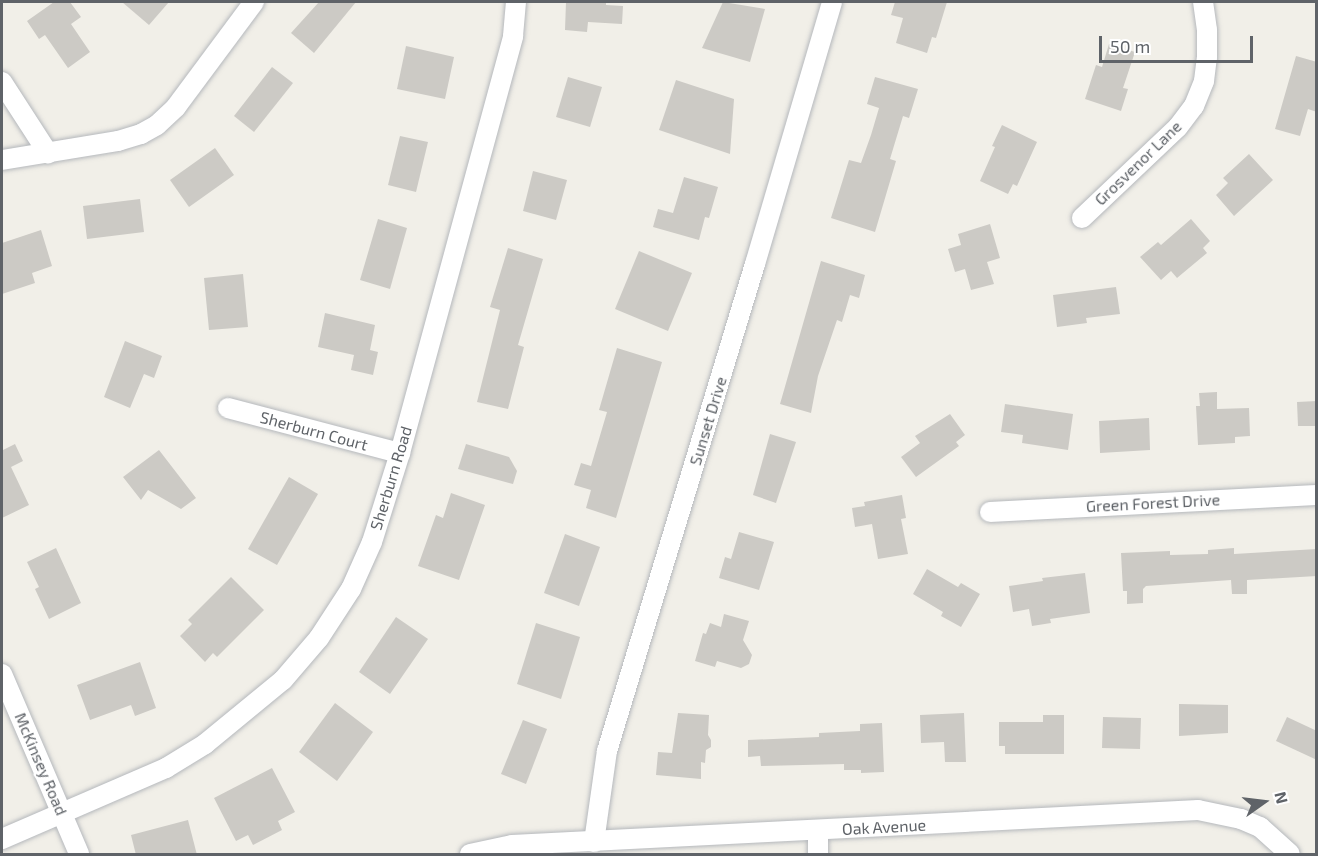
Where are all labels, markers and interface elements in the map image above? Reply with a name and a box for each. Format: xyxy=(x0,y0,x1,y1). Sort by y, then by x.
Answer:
scale bar xyxy=(1102,24,1256,62)
text: 50 m xyxy=(1110,35,1150,57)
street label: Grosvenor Lane xyxy=(1090,117,1186,209)
street label: Sunset Drive xyxy=(685,374,731,468)
street label: Sherburn Court xyxy=(258,407,370,455)
street label: Sherburn Road xyxy=(366,424,416,532)
street label: Green Forest Drive xyxy=(1085,490,1221,516)
street label: McKinsey Road xyxy=(11,710,71,818)
north arrow xyxy=(1234,772,1294,832)
text: N xyxy=(1271,790,1293,805)
street label: Oak Avenue xyxy=(841,815,927,839)

